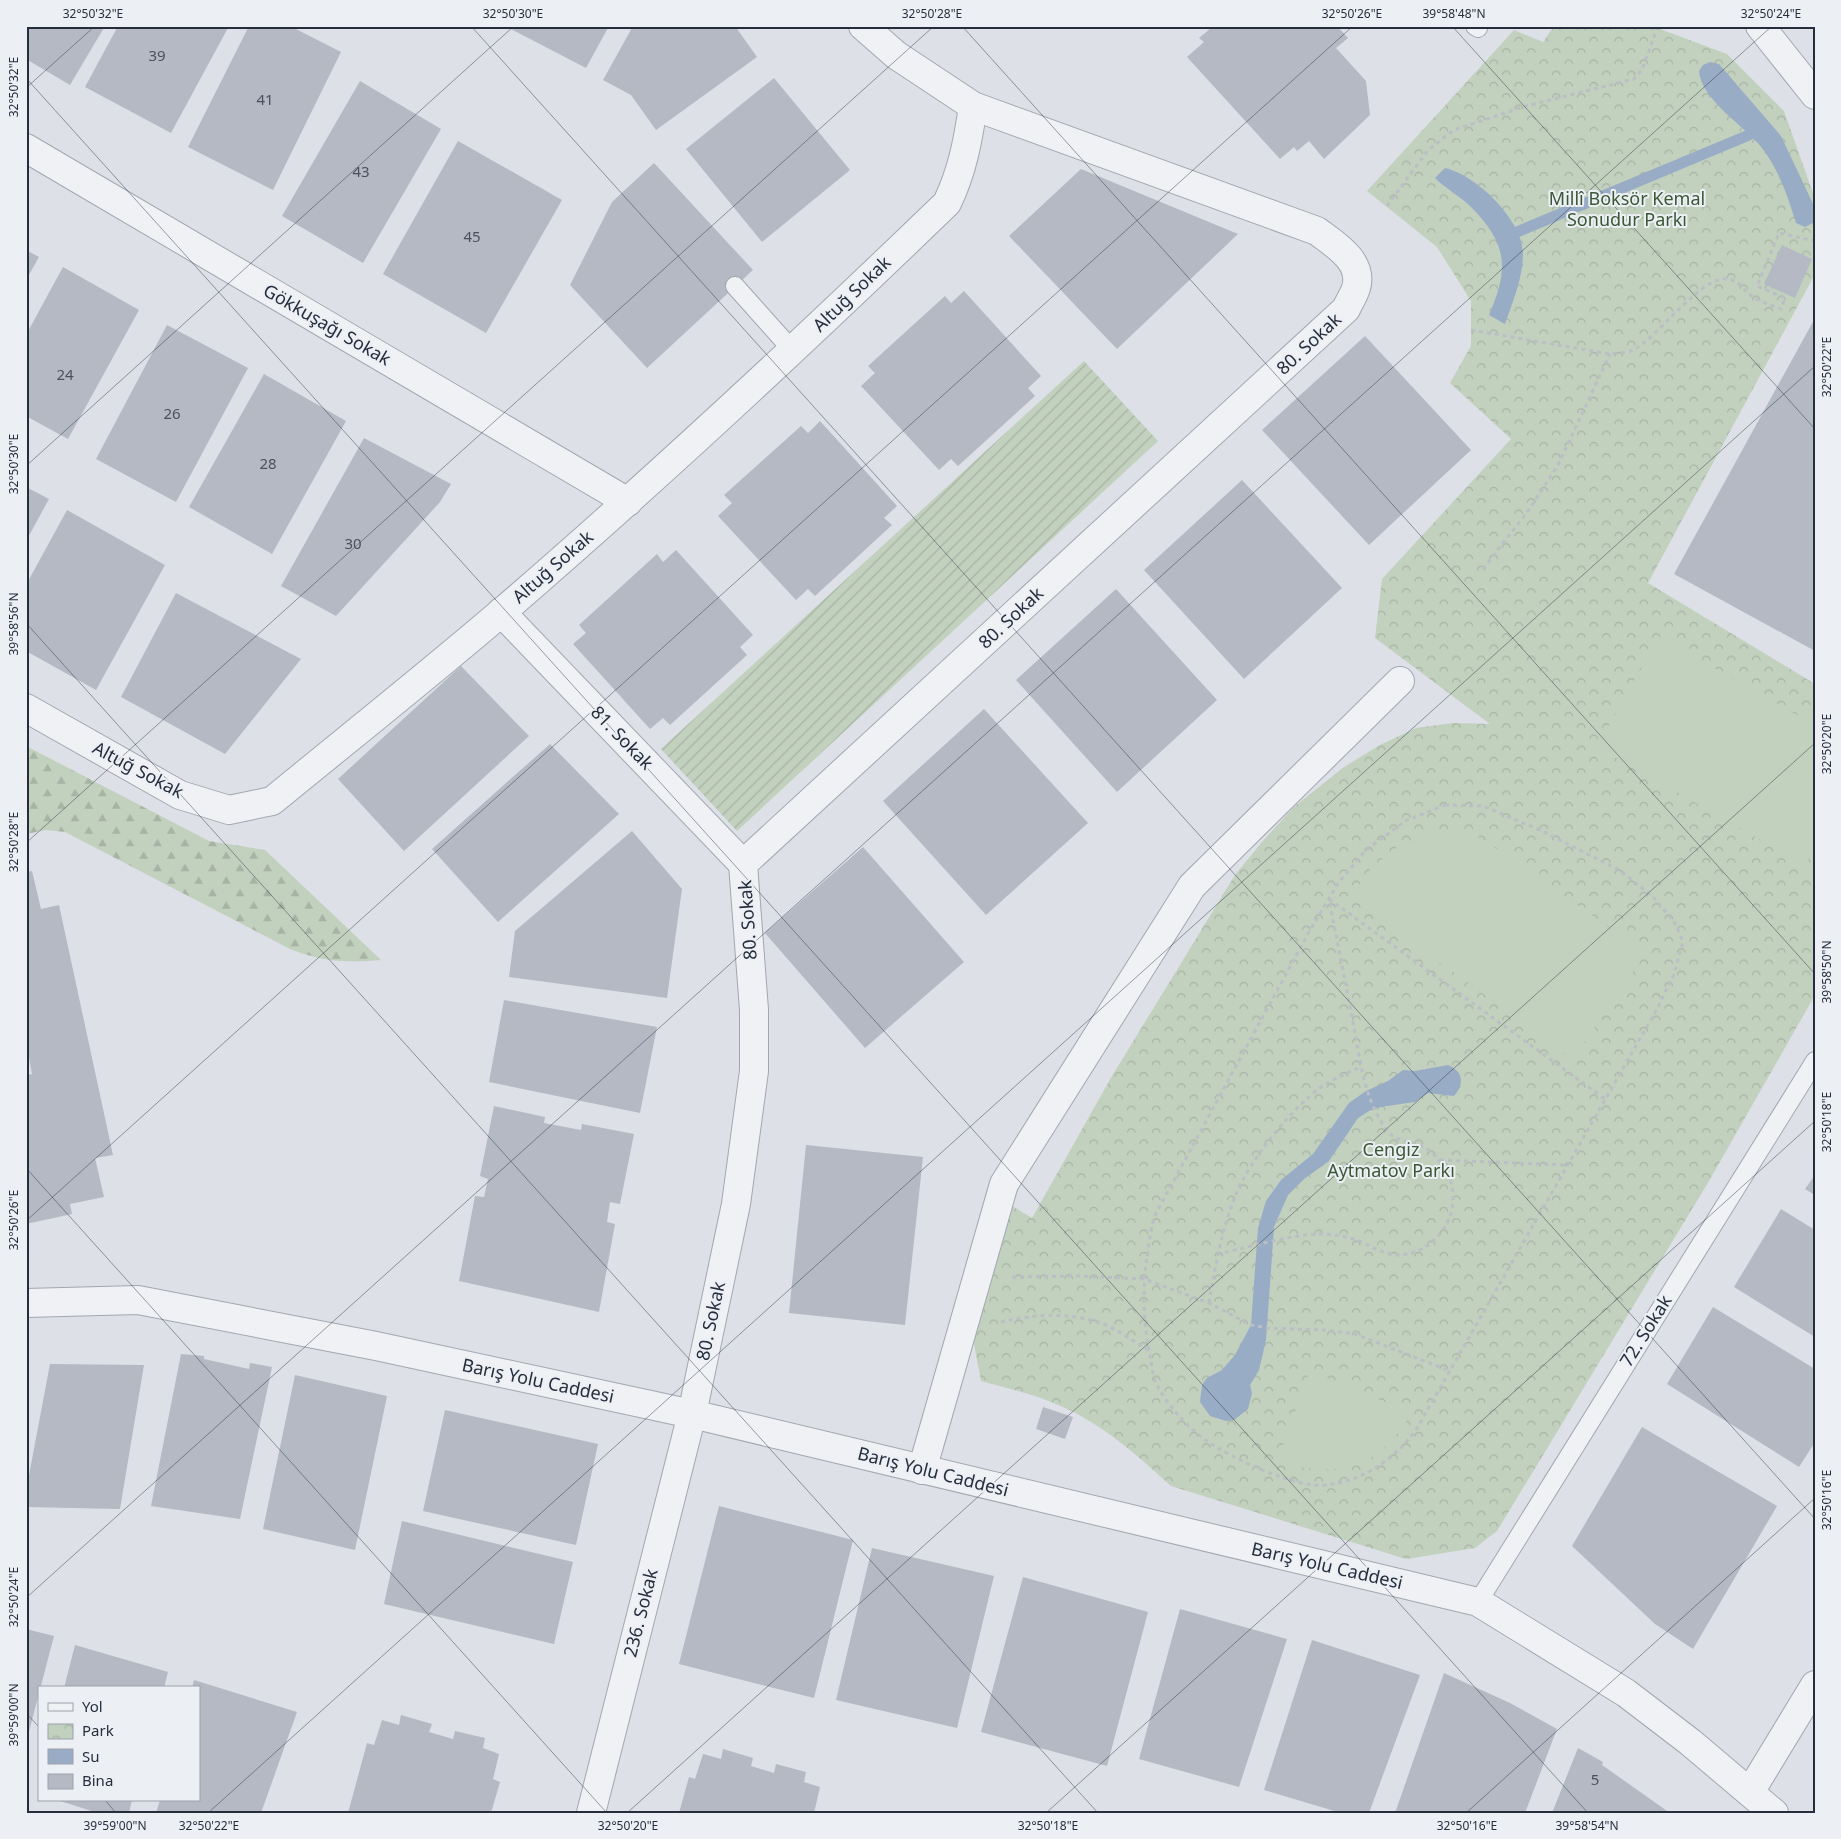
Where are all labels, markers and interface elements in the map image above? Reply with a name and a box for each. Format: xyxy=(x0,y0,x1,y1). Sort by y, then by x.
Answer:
text: 32°50'32"E xyxy=(63,5,123,22)
text: 32°50'30"E xyxy=(483,5,543,22)
text: 32°50'28"E xyxy=(902,5,962,22)
text: 32°50'26"E xyxy=(1322,5,1382,22)
text: 39°58'48"N xyxy=(1422,5,1486,22)
text: 32°50'24"E xyxy=(1741,5,1801,22)
house number: 39 xyxy=(148,45,166,65)
text: 32°50'32"E xyxy=(5,57,22,117)
house number: 41 xyxy=(256,89,274,109)
house number: 43 xyxy=(352,161,370,181)
park label: Millî Boksör Kemal Sonudur Parkı xyxy=(1549,186,1705,231)
house number: 45 xyxy=(463,226,481,246)
street label: Altuğ Sokak xyxy=(807,250,896,337)
street label: Gökkuşağı Sokak xyxy=(259,278,396,371)
street label: 80. Sokak xyxy=(1271,307,1346,379)
text: 32°50'22"E xyxy=(1818,337,1835,397)
house number: 24 xyxy=(56,364,74,384)
house number: 26 xyxy=(163,403,181,423)
text: 32°50'30"E xyxy=(5,434,22,494)
house number: 28 xyxy=(259,453,277,473)
street label: Altuğ Sokak xyxy=(507,524,598,608)
house number: 30 xyxy=(344,533,362,553)
street label: 80. Sokak xyxy=(973,581,1048,653)
text: 39°58'56"N xyxy=(5,592,22,656)
street label: 81. Sokak xyxy=(586,700,659,775)
text: 32°50'20"E xyxy=(1818,714,1835,774)
street label: Altuğ Sokak xyxy=(89,735,188,803)
text: 32°50'28"E xyxy=(5,812,22,872)
street label: 80. Sokak xyxy=(732,879,762,961)
text: 39°58'50"N xyxy=(1818,940,1835,1004)
text: 32°50'18"E xyxy=(1818,1092,1835,1152)
park label: Cengiz Aytmatov Parkı xyxy=(1327,1137,1455,1182)
text: 32°50'26"E xyxy=(5,1190,22,1250)
street label: 80. Sokak xyxy=(690,1279,730,1363)
street label: 72. Sokak xyxy=(1614,1290,1677,1371)
street label: Barış Yolu Caddesi xyxy=(460,1352,616,1408)
street label: Barış Yolu Caddesi xyxy=(855,1441,1011,1501)
text: 32°50'16"E xyxy=(1818,1470,1835,1530)
street label: Barış Yolu Caddesi xyxy=(1249,1536,1405,1594)
street label: 236. Sokak xyxy=(617,1566,663,1660)
text: 32°50'24"E xyxy=(5,1567,22,1627)
text: 39°59'00"N xyxy=(5,1683,22,1747)
legend xyxy=(38,1686,200,1802)
text: Yol xyxy=(82,1696,103,1716)
text: Park xyxy=(82,1720,114,1740)
text: Su xyxy=(82,1746,100,1766)
house number: 5 xyxy=(1591,1769,1599,1789)
text: Bina xyxy=(82,1770,113,1790)
text: 39°59'00"N xyxy=(83,1817,147,1834)
text: 32°50'22"E xyxy=(179,1817,239,1834)
text: 32°50'20"E xyxy=(598,1817,658,1834)
text: 32°50'18"E xyxy=(1018,1817,1078,1834)
text: 32°50'16"E xyxy=(1437,1817,1497,1834)
text: 39°58'54"N xyxy=(1555,1817,1619,1834)

